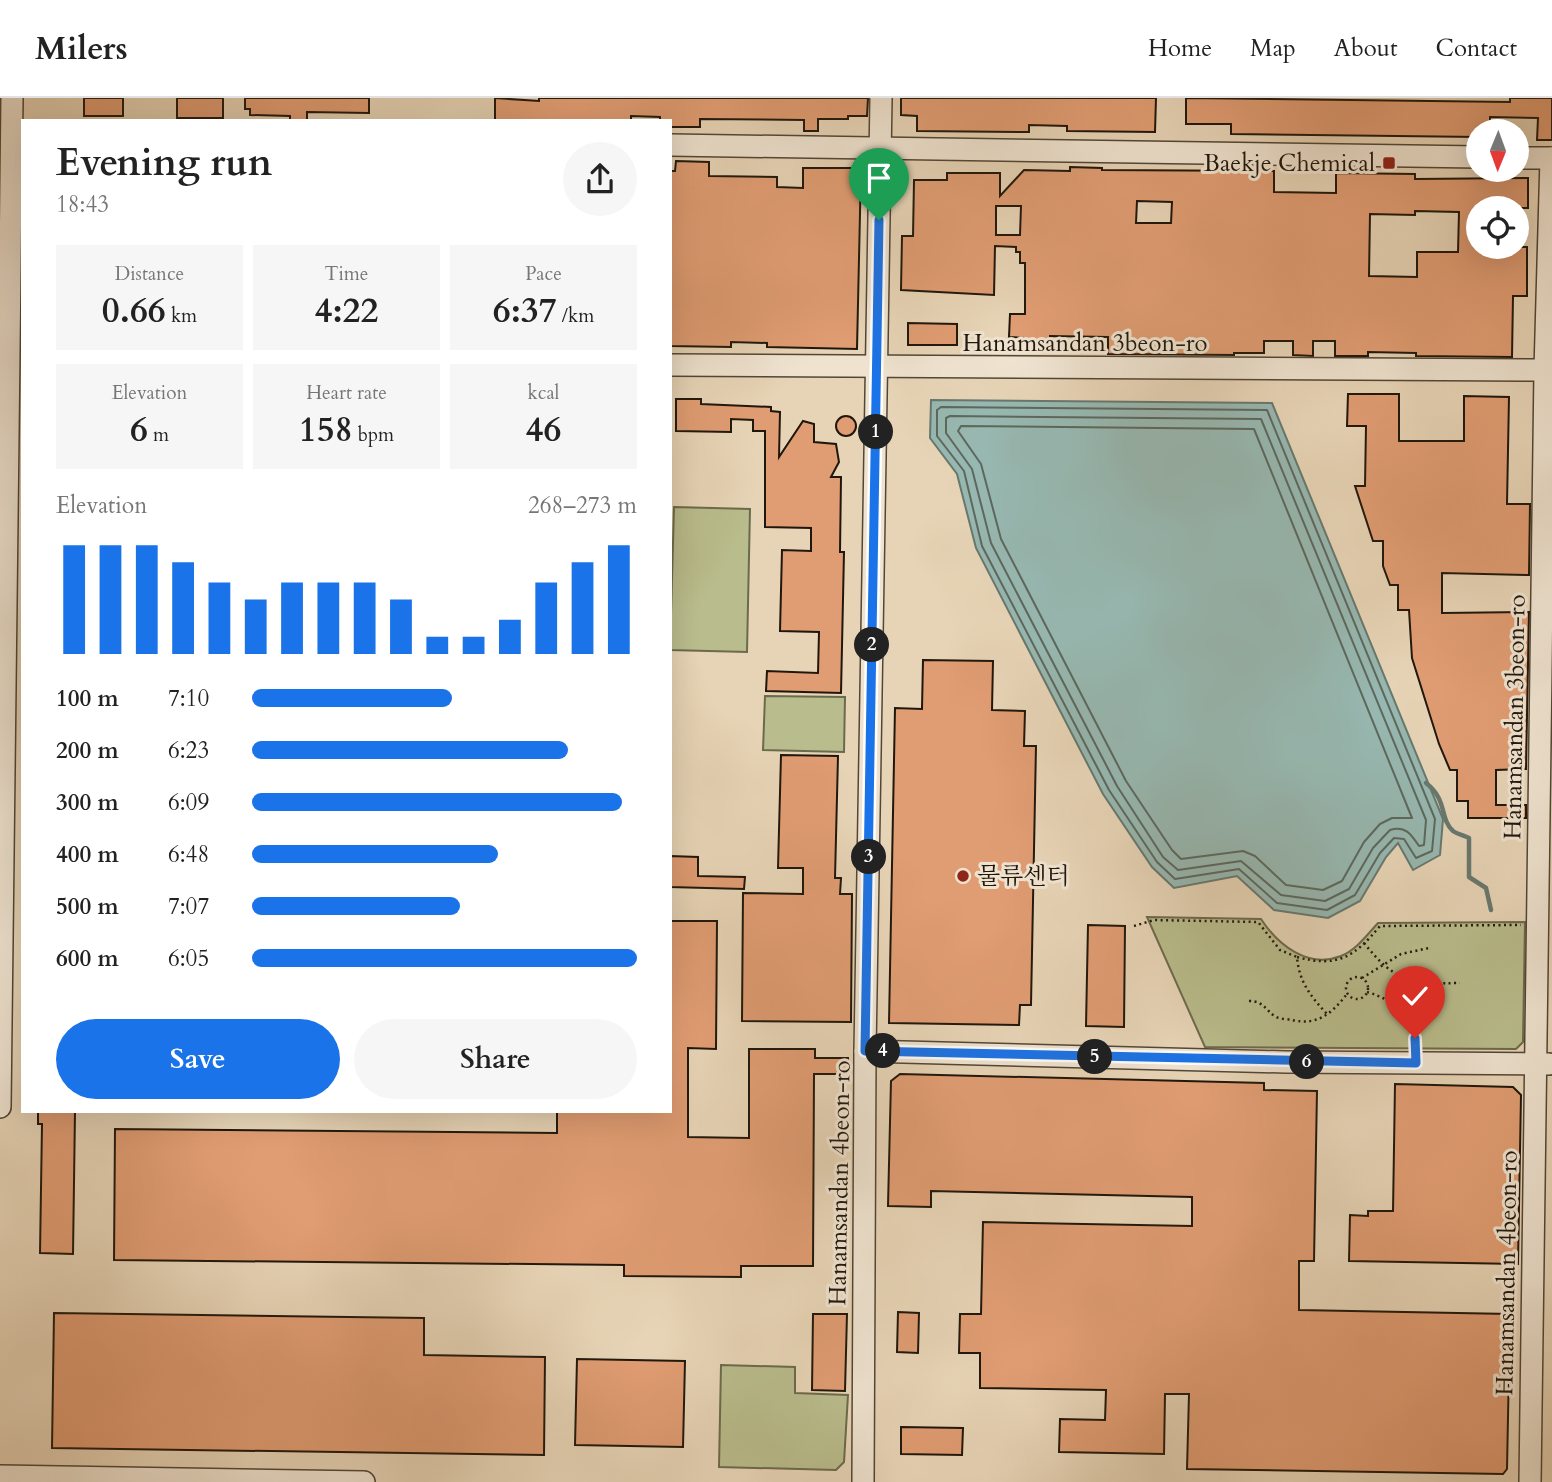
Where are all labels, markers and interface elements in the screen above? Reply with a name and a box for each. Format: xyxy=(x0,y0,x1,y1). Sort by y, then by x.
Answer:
text: Milers xyxy=(35,26,128,71)
text: Home xyxy=(1148,32,1212,65)
text: Map xyxy=(1250,32,1296,65)
text: About xyxy=(1334,32,1398,65)
text: Contact xyxy=(1436,32,1517,65)
north arrow xyxy=(1466,119,1530,182)
map controls xyxy=(1466,119,1529,259)
text: Evening run xyxy=(56,137,272,189)
button: share xyxy=(563,142,637,216)
place label: Baekje Chemical xyxy=(1204,147,1375,180)
pin xyxy=(849,148,909,220)
marker: Baekje Chemical xyxy=(1381,155,1397,171)
icon: arrive xyxy=(860,159,898,197)
text: 18:43 xyxy=(56,189,109,220)
button: locate xyxy=(1466,196,1529,259)
text: Distance xyxy=(115,261,184,287)
text: Time xyxy=(325,261,368,287)
text: Pace xyxy=(525,261,562,287)
text: 0.66 xyxy=(102,287,166,335)
text: 4:22 xyxy=(315,287,378,335)
text: 6:37 xyxy=(493,287,557,335)
text: km xyxy=(166,303,197,329)
text: /km xyxy=(557,303,594,329)
street label: Hanamsandan 3beon-ro xyxy=(962,327,1208,360)
text: Elevation xyxy=(112,380,187,406)
text: Heart rate xyxy=(306,380,387,406)
text: kcal xyxy=(528,380,559,406)
text: 6 xyxy=(130,406,148,454)
text: 158 xyxy=(299,406,353,454)
text: 46 xyxy=(526,406,561,454)
pin: 1 xyxy=(858,414,894,450)
text: 1 xyxy=(871,418,880,444)
text: m xyxy=(148,422,169,448)
text: bpm xyxy=(353,422,394,448)
text: Elevation xyxy=(56,490,147,521)
text: 268–273 m xyxy=(528,490,637,521)
street label: Hanamsandan 3beon-ro xyxy=(1496,594,1534,840)
pin: 2 xyxy=(854,628,890,662)
text: 2 xyxy=(867,631,876,657)
text: 100 m xyxy=(56,683,119,714)
text: 7:10 xyxy=(168,683,209,714)
text: 200 m xyxy=(56,735,119,766)
text: 6:23 xyxy=(168,735,209,766)
text: 300 m xyxy=(56,787,119,818)
text: 6:09 xyxy=(168,787,209,818)
text: 400 m xyxy=(56,839,119,870)
text: 6:48 xyxy=(168,839,209,870)
pin: 3 xyxy=(852,840,886,874)
text: 3 xyxy=(864,843,873,869)
place label: 물류센터 xyxy=(977,860,1070,893)
marker: 물류센터 xyxy=(955,868,971,884)
text: 500 m xyxy=(56,891,119,922)
text: 7:07 xyxy=(168,891,209,922)
text: 600 m xyxy=(56,943,119,974)
text: 6:05 xyxy=(168,943,209,974)
pin xyxy=(1385,966,1445,1038)
icon: check xyxy=(1396,977,1434,1015)
button: Save xyxy=(56,1019,340,1099)
button: Share xyxy=(354,1019,637,1099)
pin: 4 xyxy=(866,1034,900,1068)
text: 4 xyxy=(878,1037,887,1063)
pin: 5 xyxy=(1078,1040,1112,1074)
text: 5 xyxy=(1090,1043,1099,1069)
pin: 6 xyxy=(1290,1044,1324,1080)
text: 6 xyxy=(1302,1048,1311,1074)
street label: Hanamsandan 4beon-ro xyxy=(821,1060,859,1306)
street label: Hanamsandan 4beon-ro xyxy=(1488,1150,1526,1396)

